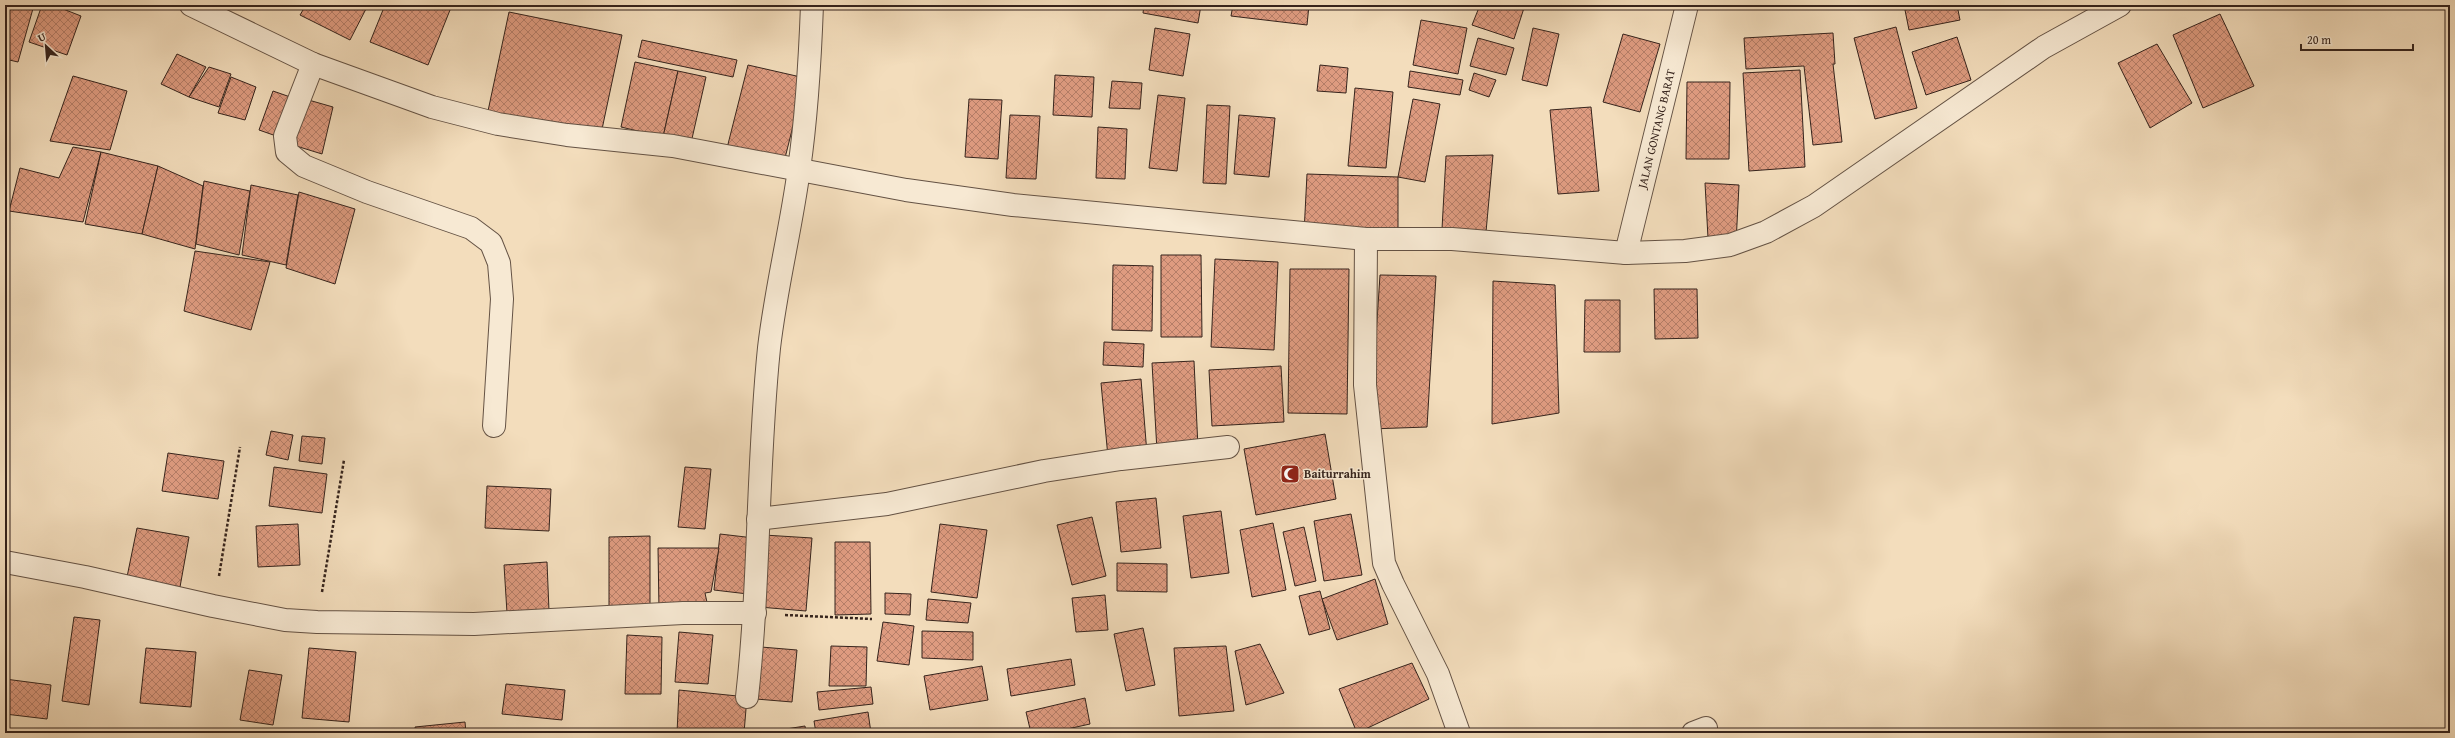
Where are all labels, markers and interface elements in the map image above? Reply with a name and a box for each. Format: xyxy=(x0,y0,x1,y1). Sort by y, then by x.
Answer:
north arrow xyxy=(26,26,66,66)
scale bar xyxy=(2301,26,2413,52)
text: U xyxy=(35,28,49,46)
text: 20 m xyxy=(2307,31,2331,48)
street label: JALAN GONTANG BARAT xyxy=(1633,67,1679,192)
mosque icon: Baiturrahim xyxy=(1279,463,1301,485)
place label: Baiturrahim xyxy=(1304,465,1372,482)

